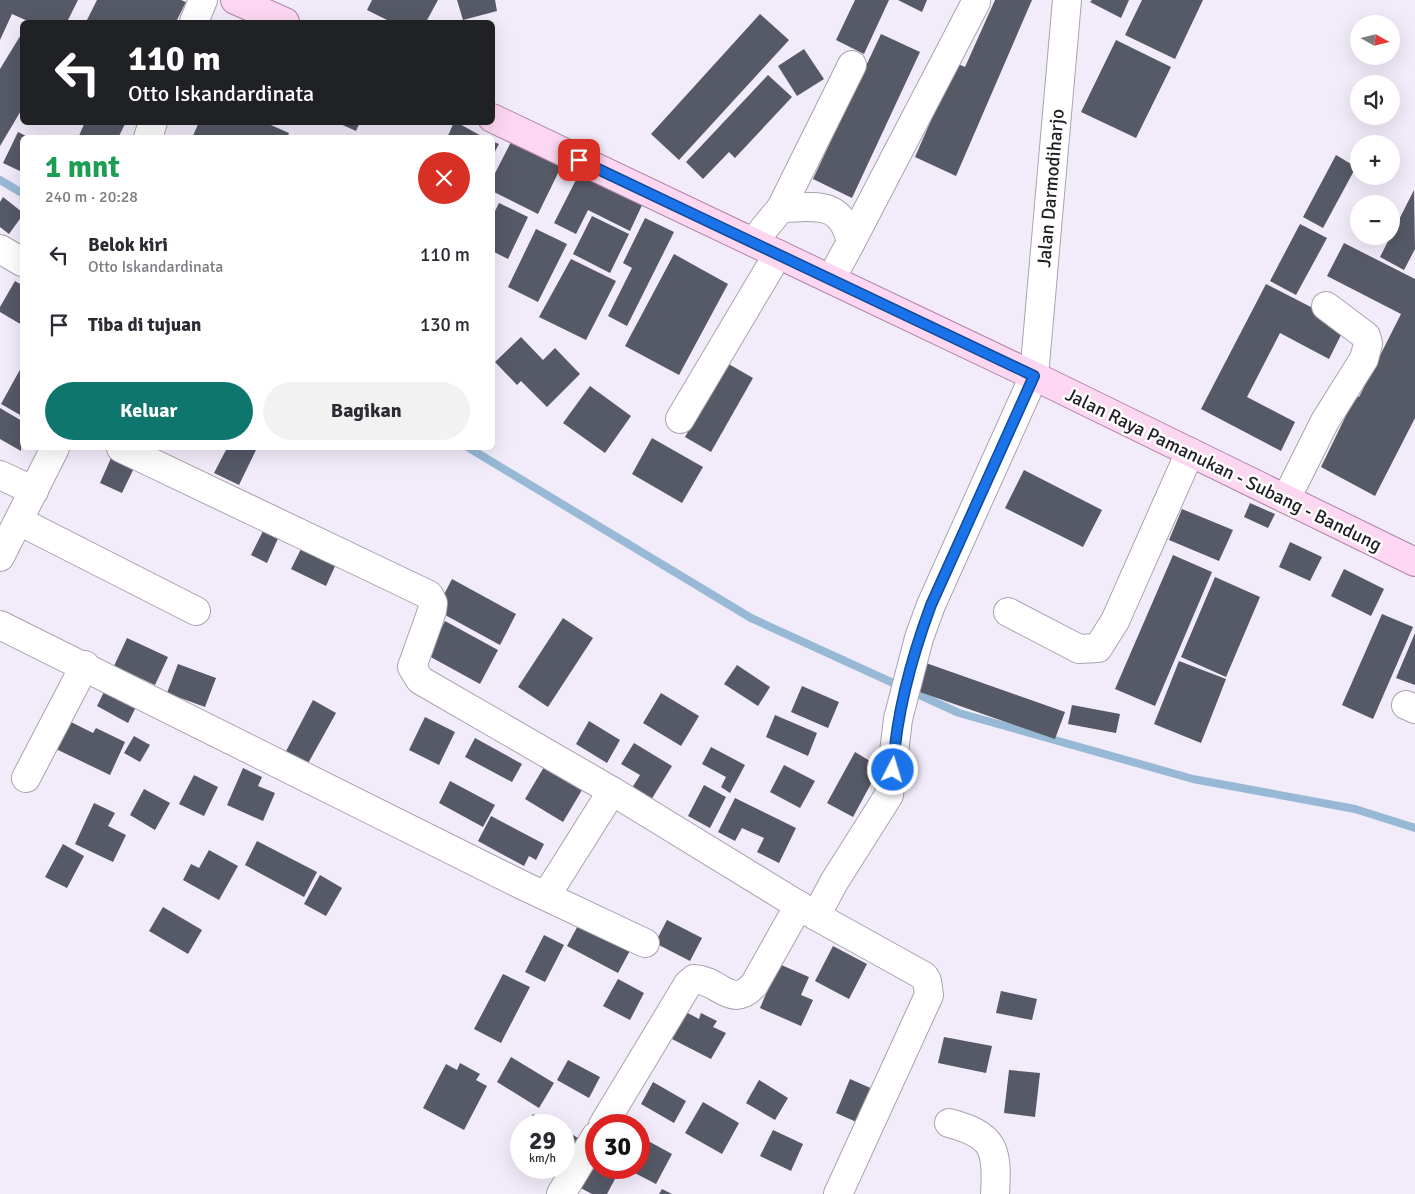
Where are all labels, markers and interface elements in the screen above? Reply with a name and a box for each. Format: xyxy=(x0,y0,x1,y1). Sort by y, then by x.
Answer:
north arrow xyxy=(1350,15,1400,65)
map controls xyxy=(1350,15,1400,245)
text: 110 m xyxy=(128,37,221,80)
icon: left xyxy=(45,40,110,105)
button: sound xyxy=(1350,75,1400,125)
text: Otto Iskandardinata xyxy=(128,80,314,107)
street label: Jalan Darmodiharjo xyxy=(1032,108,1070,268)
button: + xyxy=(1350,135,1400,185)
pin xyxy=(558,139,600,181)
icon: arrive xyxy=(565,146,593,174)
text: 1 mnt xyxy=(45,149,120,186)
button: close xyxy=(418,152,470,204)
text: 240 m · 20:28 xyxy=(45,187,138,207)
button: − xyxy=(1350,195,1400,245)
text: Belok kiri xyxy=(88,233,168,257)
icon: left xyxy=(45,241,73,269)
text: 110 m xyxy=(420,243,470,267)
text: Otto Iskandardinata xyxy=(88,257,223,277)
icon: arrive xyxy=(45,311,73,339)
text: Tiba di tujuan xyxy=(88,313,201,337)
text: 130 m xyxy=(420,313,470,337)
button: Keluar xyxy=(45,382,253,440)
button: Bagikan xyxy=(263,382,470,440)
street label: Jalan Raya Pamanukan - Subang - Bandung xyxy=(1061,383,1386,557)
position arrow xyxy=(866,743,918,795)
speed limit sign: 30 xyxy=(585,1114,650,1179)
text: 29 xyxy=(529,1125,556,1156)
text: km/h xyxy=(529,1151,556,1166)

